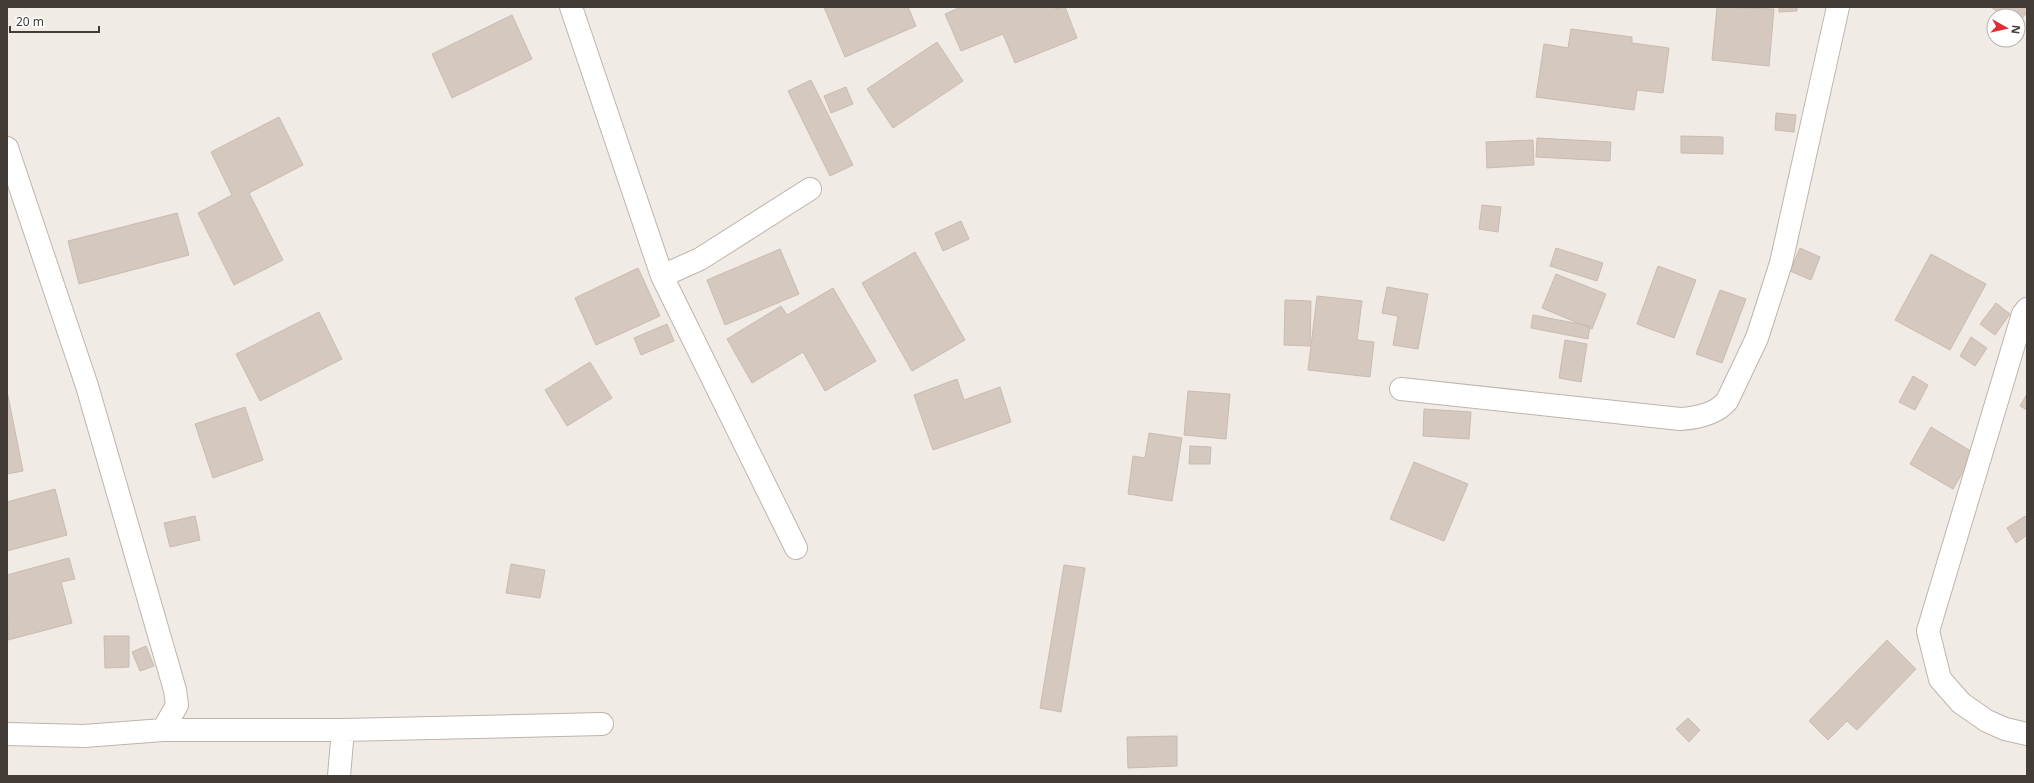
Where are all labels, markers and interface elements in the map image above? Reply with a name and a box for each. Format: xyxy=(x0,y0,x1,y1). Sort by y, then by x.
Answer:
scale bar xyxy=(10,8,99,34)
north arrow xyxy=(1986,8,2026,48)
text: 20 m xyxy=(16,13,44,30)
text: N xyxy=(2008,24,2024,35)

